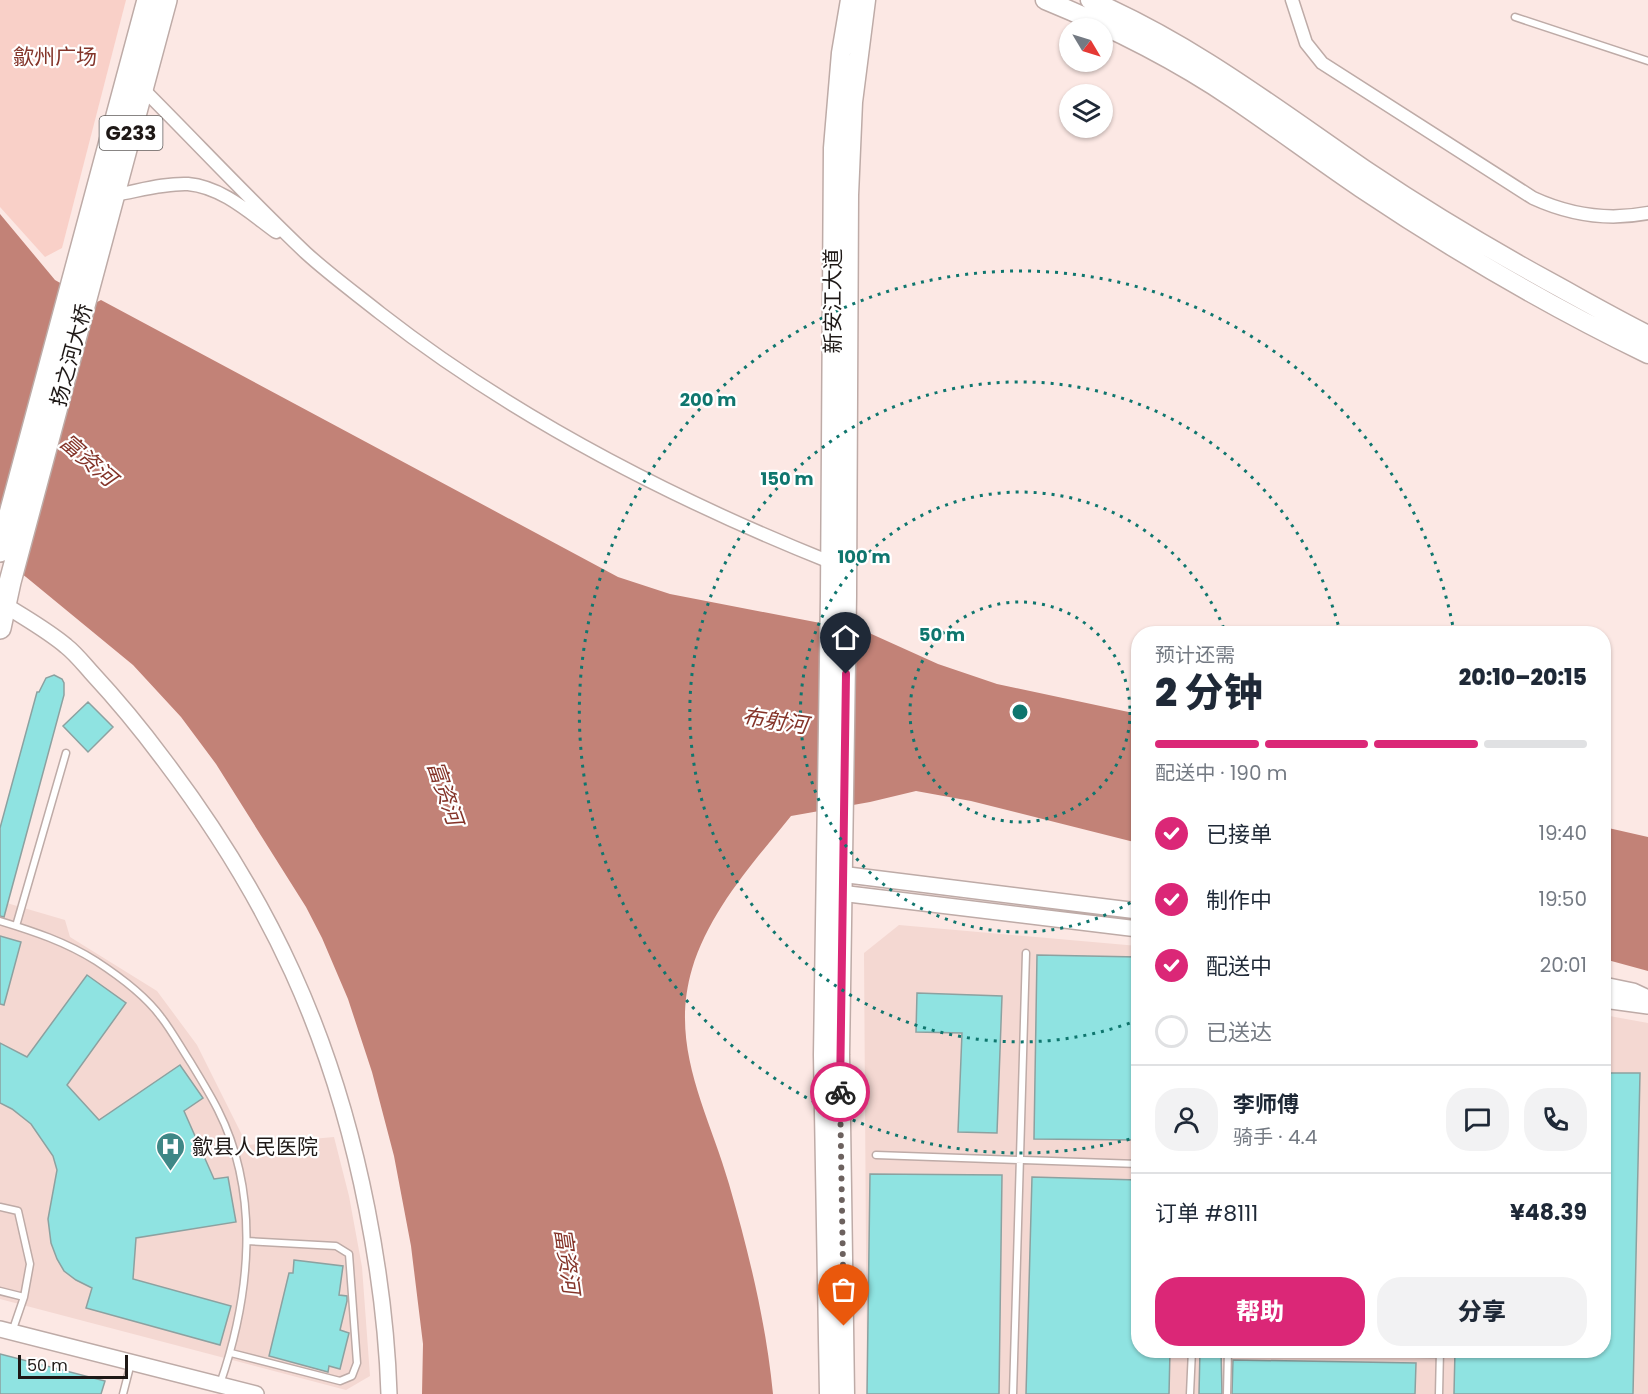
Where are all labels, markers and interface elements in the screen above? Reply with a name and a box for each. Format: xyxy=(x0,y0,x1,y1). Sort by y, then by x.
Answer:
north arrow xyxy=(1059,18,1113,72)
map controls xyxy=(1059,18,1113,138)
park label: 歙州广场 xyxy=(13,42,97,71)
button: layers xyxy=(1059,84,1113,138)
road number: G233 xyxy=(100,116,162,150)
street label: 新安江大道 xyxy=(818,249,847,354)
street label: 扬之河大桥 xyxy=(43,301,99,409)
text: 200 m xyxy=(680,387,736,412)
water label: 富资河 xyxy=(53,427,126,496)
text: 150 m xyxy=(760,466,814,491)
text: 100 m xyxy=(837,544,891,569)
pin xyxy=(820,612,871,674)
icon: home xyxy=(829,621,862,654)
text: 50 m xyxy=(919,622,965,647)
text: 预计还需 xyxy=(1155,641,1235,669)
text: 20:10–20:15 xyxy=(1459,662,1587,693)
text: 2 分钟 xyxy=(1155,665,1263,720)
water label: 布射河 xyxy=(740,701,814,741)
centre of rings xyxy=(1010,702,1030,722)
water label: 富资河 xyxy=(420,757,472,833)
text: 配送中 · 190 m xyxy=(1155,759,1287,787)
icon: check xyxy=(1155,817,1188,850)
text: 已接单 xyxy=(1206,819,1272,850)
text: 19:40 xyxy=(1539,819,1587,847)
icon: check xyxy=(1155,883,1188,916)
text: 制作中 xyxy=(1206,885,1272,916)
text: 19:50 xyxy=(1539,885,1587,913)
icon: check xyxy=(1155,949,1188,982)
text: 配送中 xyxy=(1206,951,1272,982)
text: 20:01 xyxy=(1540,951,1587,979)
text: 已送达 xyxy=(1206,1017,1272,1048)
courier xyxy=(810,1062,870,1122)
icon: bike xyxy=(824,1076,857,1109)
button: person xyxy=(1155,1088,1218,1151)
button: chat xyxy=(1446,1088,1509,1151)
button: phone xyxy=(1524,1088,1587,1151)
text: 李师傅 xyxy=(1233,1089,1299,1120)
text: 骑手 · 4.4 xyxy=(1233,1123,1317,1151)
hospital icon: 歙县人民医院 xyxy=(155,1130,187,1172)
place label: 歙县人民医院 xyxy=(192,1132,318,1161)
text: ¥48.39 xyxy=(1510,1197,1587,1228)
text: 订单 #8111 xyxy=(1155,1198,1258,1229)
water label: 富资河 xyxy=(547,1226,587,1300)
pin xyxy=(818,1264,869,1326)
icon: bag xyxy=(827,1273,860,1306)
button: 帮助 xyxy=(1155,1277,1365,1346)
button: 分享 xyxy=(1377,1277,1587,1346)
scale bar xyxy=(18,1352,128,1380)
text: 50 m xyxy=(27,1354,68,1377)

